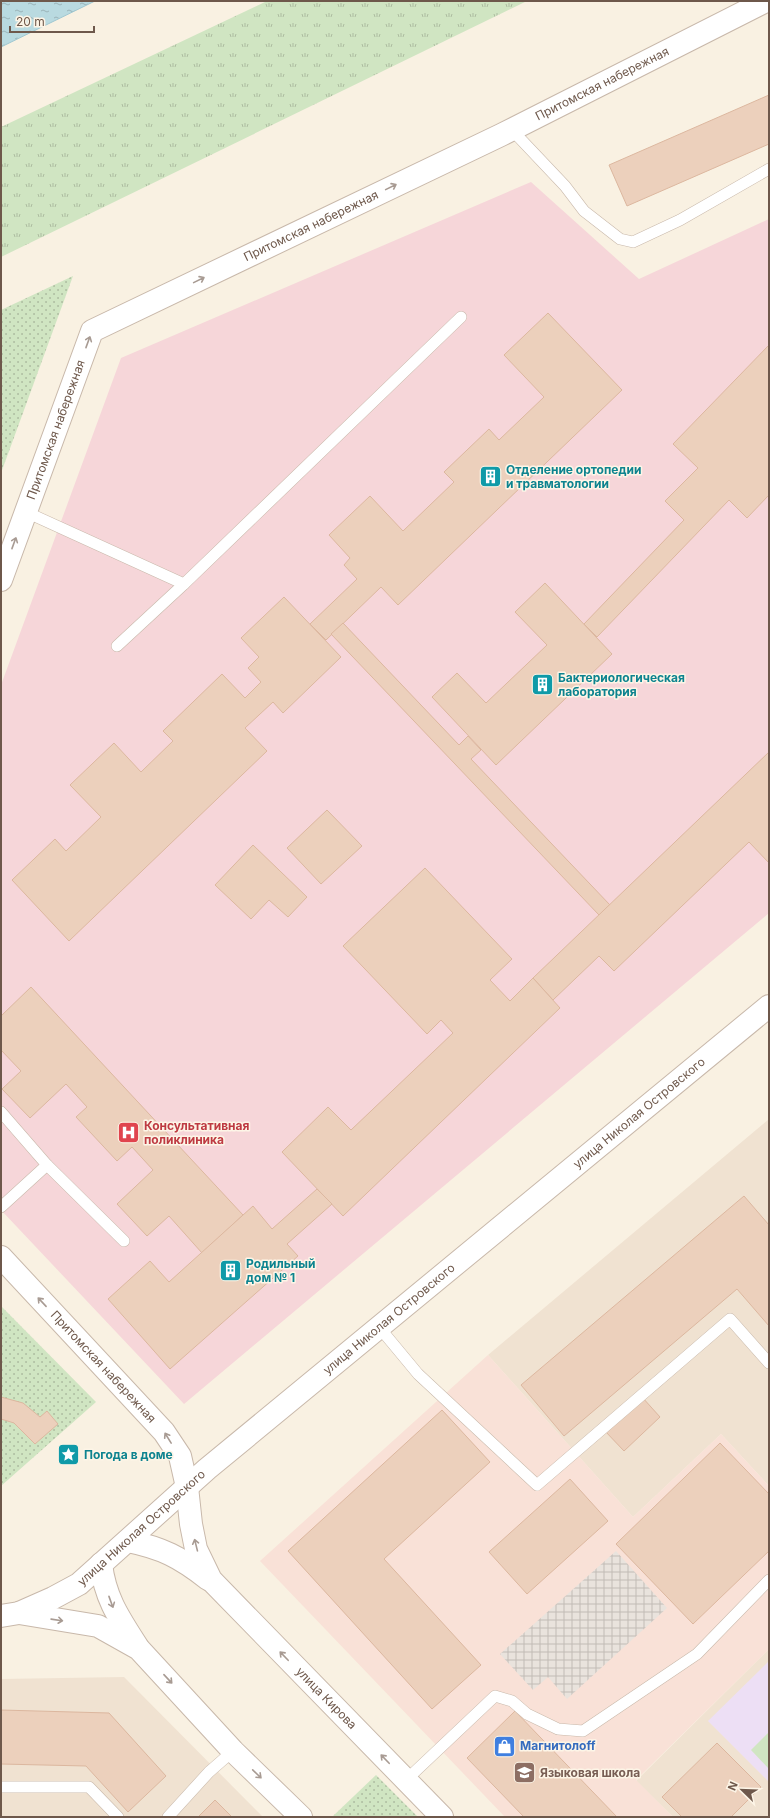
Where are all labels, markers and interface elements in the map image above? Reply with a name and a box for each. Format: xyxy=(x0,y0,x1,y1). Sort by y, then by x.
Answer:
scale bar xyxy=(10,8,94,34)
text: 20 m xyxy=(16,14,45,29)
street label: Притомская набережная xyxy=(533,43,671,123)
one-way arrow xyxy=(385,183,397,190)
street label: Притомская набережная xyxy=(241,187,381,264)
one-way arrow xyxy=(192,276,204,283)
one-way arrow xyxy=(84,337,92,349)
street label: Притомская набережная xyxy=(23,358,88,501)
place label: Отделение ортопедии и травматологии xyxy=(506,462,641,491)
building icon: Отделение ортопедии и травматологии xyxy=(477,464,503,490)
one-way arrow xyxy=(11,538,19,550)
place label: Бактериологическая лаборатория xyxy=(558,670,685,699)
building icon: Бактериологическая лаборатория xyxy=(529,672,555,698)
street label: улица Николая Островского xyxy=(570,1054,708,1171)
place label: Консультативная поликлиника xyxy=(144,1118,250,1147)
hospital icon: Консультативная поликлиника xyxy=(116,1120,142,1146)
place label: Родильный дом № 1 xyxy=(246,1256,315,1285)
building icon: Родильный дом № 1 xyxy=(217,1258,243,1284)
street label: улица Николая Островского xyxy=(320,1260,458,1377)
one-way arrow xyxy=(38,1296,47,1307)
street label: Притомская набережная xyxy=(48,1307,159,1426)
one-way arrow xyxy=(164,1433,172,1444)
place icon: Погода в доме xyxy=(56,1442,82,1468)
place label: Погода в доме xyxy=(84,1447,173,1462)
street label: улица Николая Островского xyxy=(74,1466,208,1589)
one-way arrow xyxy=(191,1539,199,1552)
one-way arrow xyxy=(108,1595,115,1608)
one-way arrow xyxy=(50,1616,63,1624)
one-way arrow xyxy=(279,1651,289,1661)
street label: улица Кирова xyxy=(293,1664,360,1732)
one-way arrow xyxy=(163,1674,172,1684)
shop icon: Магнитолоff xyxy=(492,1733,518,1759)
place label: Магнитолоff xyxy=(520,1738,596,1753)
one-way arrow xyxy=(380,1754,390,1764)
school or university icon: Языковая школа xyxy=(511,1760,537,1786)
place label: Языковая школа xyxy=(540,1765,640,1780)
one-way arrow xyxy=(252,1769,262,1779)
north arrow xyxy=(722,1770,762,1810)
text: N xyxy=(725,1779,741,1793)

